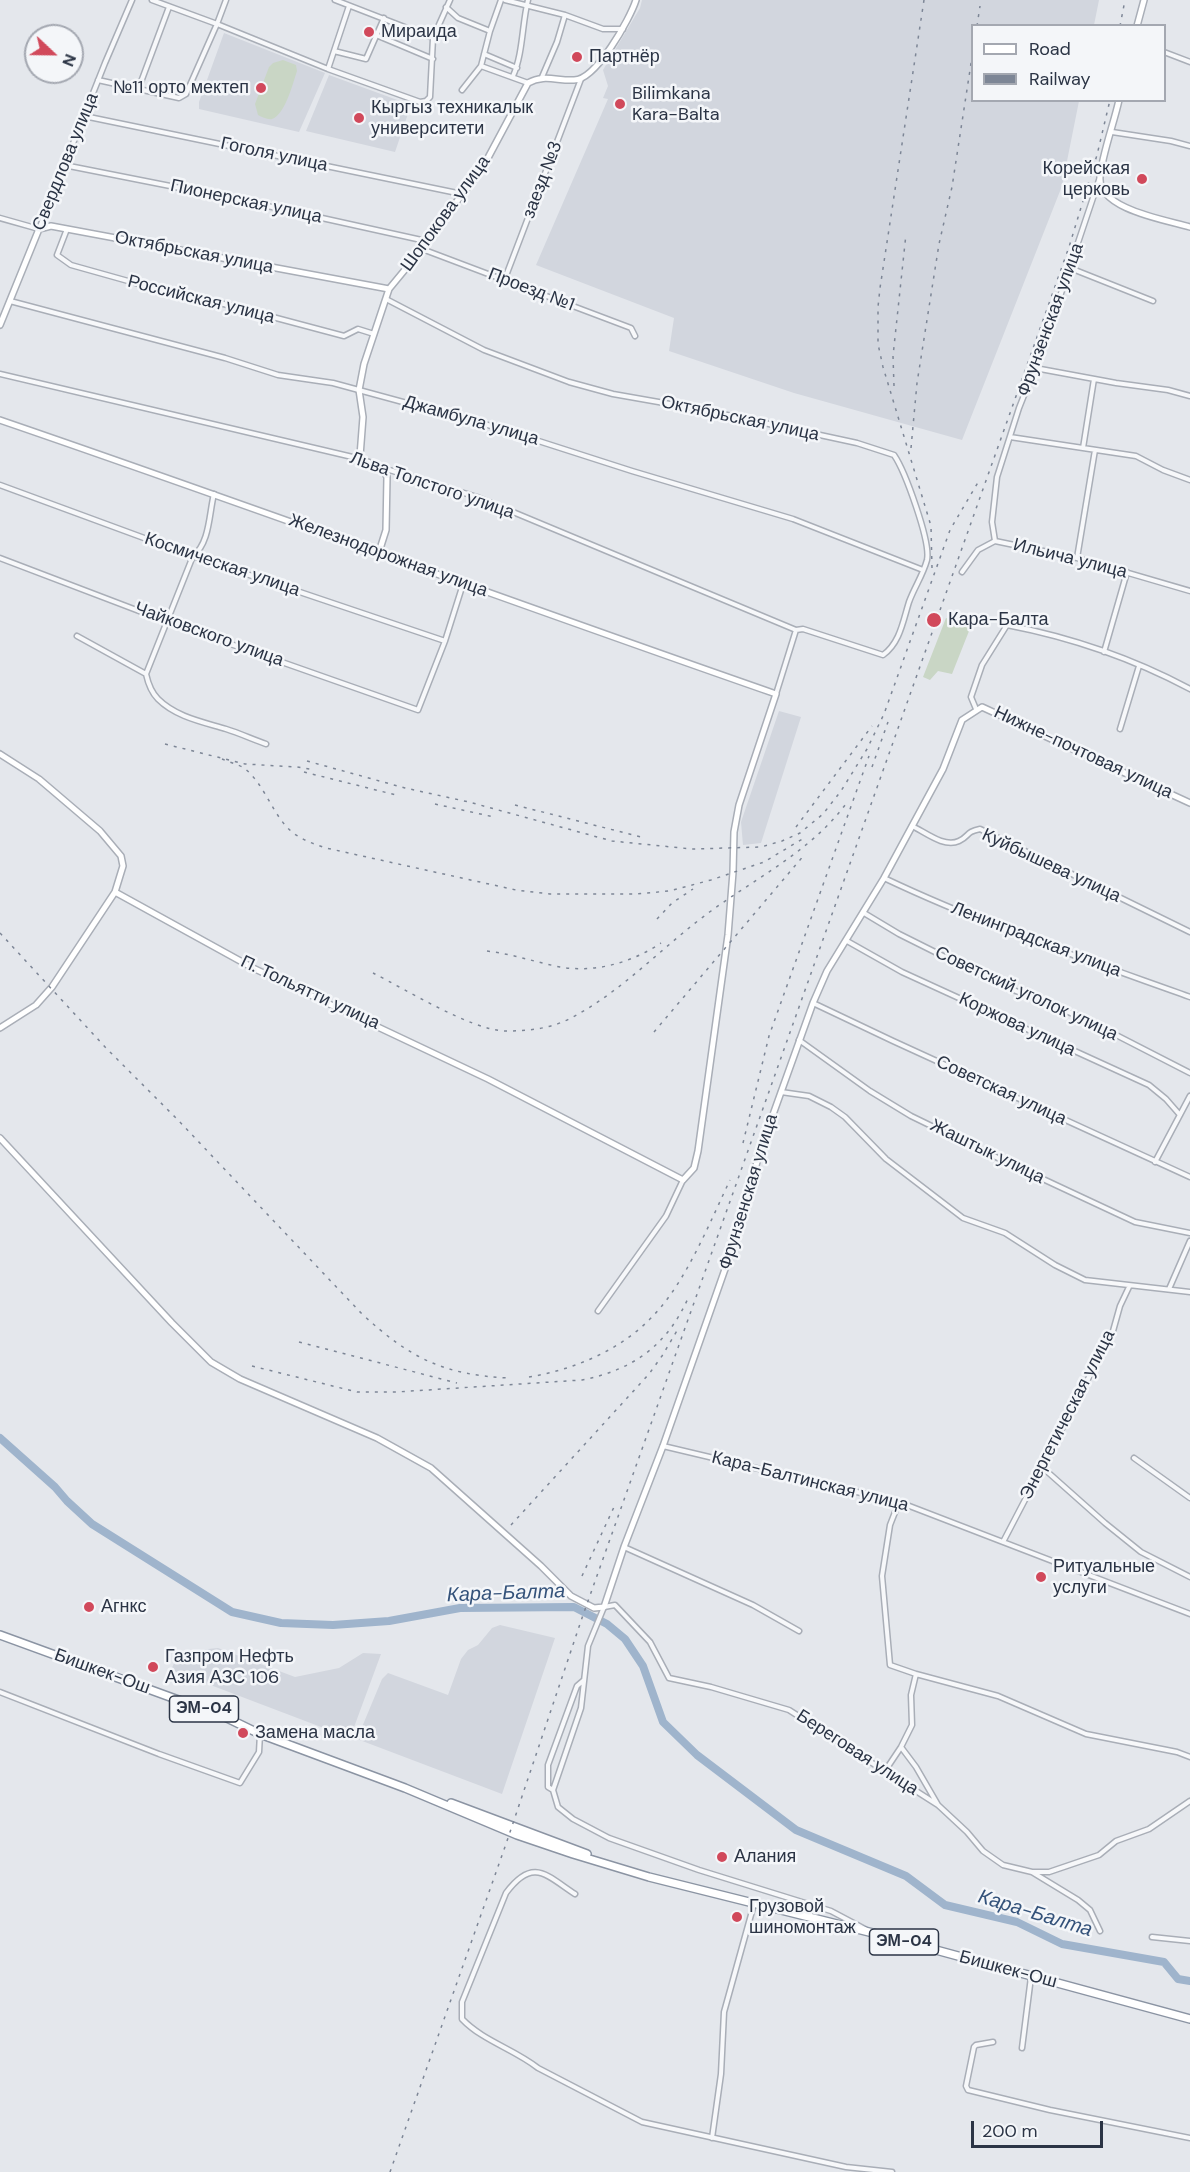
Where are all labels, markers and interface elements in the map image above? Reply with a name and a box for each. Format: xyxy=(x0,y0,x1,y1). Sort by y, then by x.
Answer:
place label: Мираида xyxy=(381,21,457,43)
north arrow xyxy=(24,24,84,84)
legend xyxy=(971,24,1166,102)
marker: Мираида xyxy=(362,25,376,39)
text: Road xyxy=(1029,37,1071,61)
place label: Партнёр xyxy=(589,46,660,68)
marker: Партнёр xyxy=(570,50,584,64)
text: N xyxy=(57,51,81,70)
text: Railway xyxy=(1029,67,1091,91)
place label: №11 орто мектеп xyxy=(113,77,249,99)
marker: №11 орто мектеп xyxy=(254,81,268,95)
place label: Bilimkana Kara-Balta xyxy=(632,83,720,125)
street label: Свердлова улица xyxy=(28,90,104,234)
place label: Кыргыз техникалык университети xyxy=(371,97,533,140)
marker: Bilimkana Kara-Balta xyxy=(613,97,627,111)
marker: Кыргыз техникалык университети xyxy=(352,111,366,125)
street label: Гоголя улица xyxy=(219,133,329,177)
street label: заезд №3 xyxy=(518,138,568,222)
street label: Шопокова улица xyxy=(397,152,495,276)
place label: Корейская церковь xyxy=(1042,158,1130,201)
marker: Корейская церковь xyxy=(1135,172,1149,186)
street label: Пионерская улица xyxy=(168,175,324,229)
street label: Октябрьская улица xyxy=(113,227,275,279)
street label: Фрунзенская улица xyxy=(1013,240,1089,400)
street label: Проезд №1 xyxy=(485,264,577,316)
street label: Российская улица xyxy=(125,271,277,329)
street label: Джамбула улица xyxy=(401,391,541,451)
street label: Октябрьская улица xyxy=(659,392,821,446)
street label: Льва Толстого улица xyxy=(347,448,517,524)
street label: Железнодорожная улица xyxy=(286,510,490,602)
street label: Космическая улица xyxy=(142,528,302,602)
street label: Ильича улица xyxy=(1011,534,1129,584)
street label: Чайковского улица xyxy=(132,598,286,672)
place label: Кара-Балта xyxy=(948,609,1049,631)
marker: Кара-Балта xyxy=(925,611,943,629)
street label: Нижне-почтовая улица xyxy=(990,702,1176,804)
street label: Куйбышева улица xyxy=(978,824,1124,908)
street label: Ленинградская улица xyxy=(948,898,1124,982)
street label: Советский уголок улица xyxy=(931,942,1121,1046)
street label: П. Тольятти улица xyxy=(237,951,383,1035)
street label: Коржова улица xyxy=(955,989,1079,1061)
street label: Советская улица xyxy=(932,1051,1070,1131)
street label: Фрунзенская улица xyxy=(715,1112,783,1272)
street label: Жаштык улица xyxy=(926,1115,1048,1189)
street label: Энергетическая улица xyxy=(1016,1327,1120,1503)
street label: Кара-Балтинская улица xyxy=(709,1447,911,1517)
place label: Ритуальные услуги xyxy=(1053,1556,1155,1598)
marker: Ритуальные услуги xyxy=(1034,1570,1048,1584)
water label: Кара-Балта xyxy=(447,1580,565,1608)
place label: Агнкс xyxy=(101,1596,147,1618)
marker: Агнкс xyxy=(82,1600,96,1614)
street label: Бишкек-Ош xyxy=(51,1645,153,1699)
place label: Газпром Нефть Азия АЗС 106 xyxy=(165,1646,294,1688)
marker: Газпром Нефть Азия АЗС 106 xyxy=(146,1660,160,1674)
road number: ЭМ-04 xyxy=(170,1696,238,1722)
street label: Береговая улица xyxy=(792,1705,922,1801)
place label: Замена масла xyxy=(255,1722,375,1744)
marker: Замена масла xyxy=(236,1726,250,1740)
place label: Алания xyxy=(734,1846,796,1868)
marker: Алания xyxy=(715,1850,729,1864)
water label: Кара-Балта xyxy=(975,1885,1095,1943)
place label: Грузовой шиномонтаж xyxy=(749,1896,856,1938)
marker: Грузовой шиномонтаж xyxy=(730,1910,744,1924)
road number: ЭМ-04 xyxy=(870,1929,938,1955)
street label: Бишкек-Ош xyxy=(957,1947,1059,1993)
scale bar xyxy=(974,2109,1106,2147)
text: 200 m xyxy=(982,2119,1038,2143)

